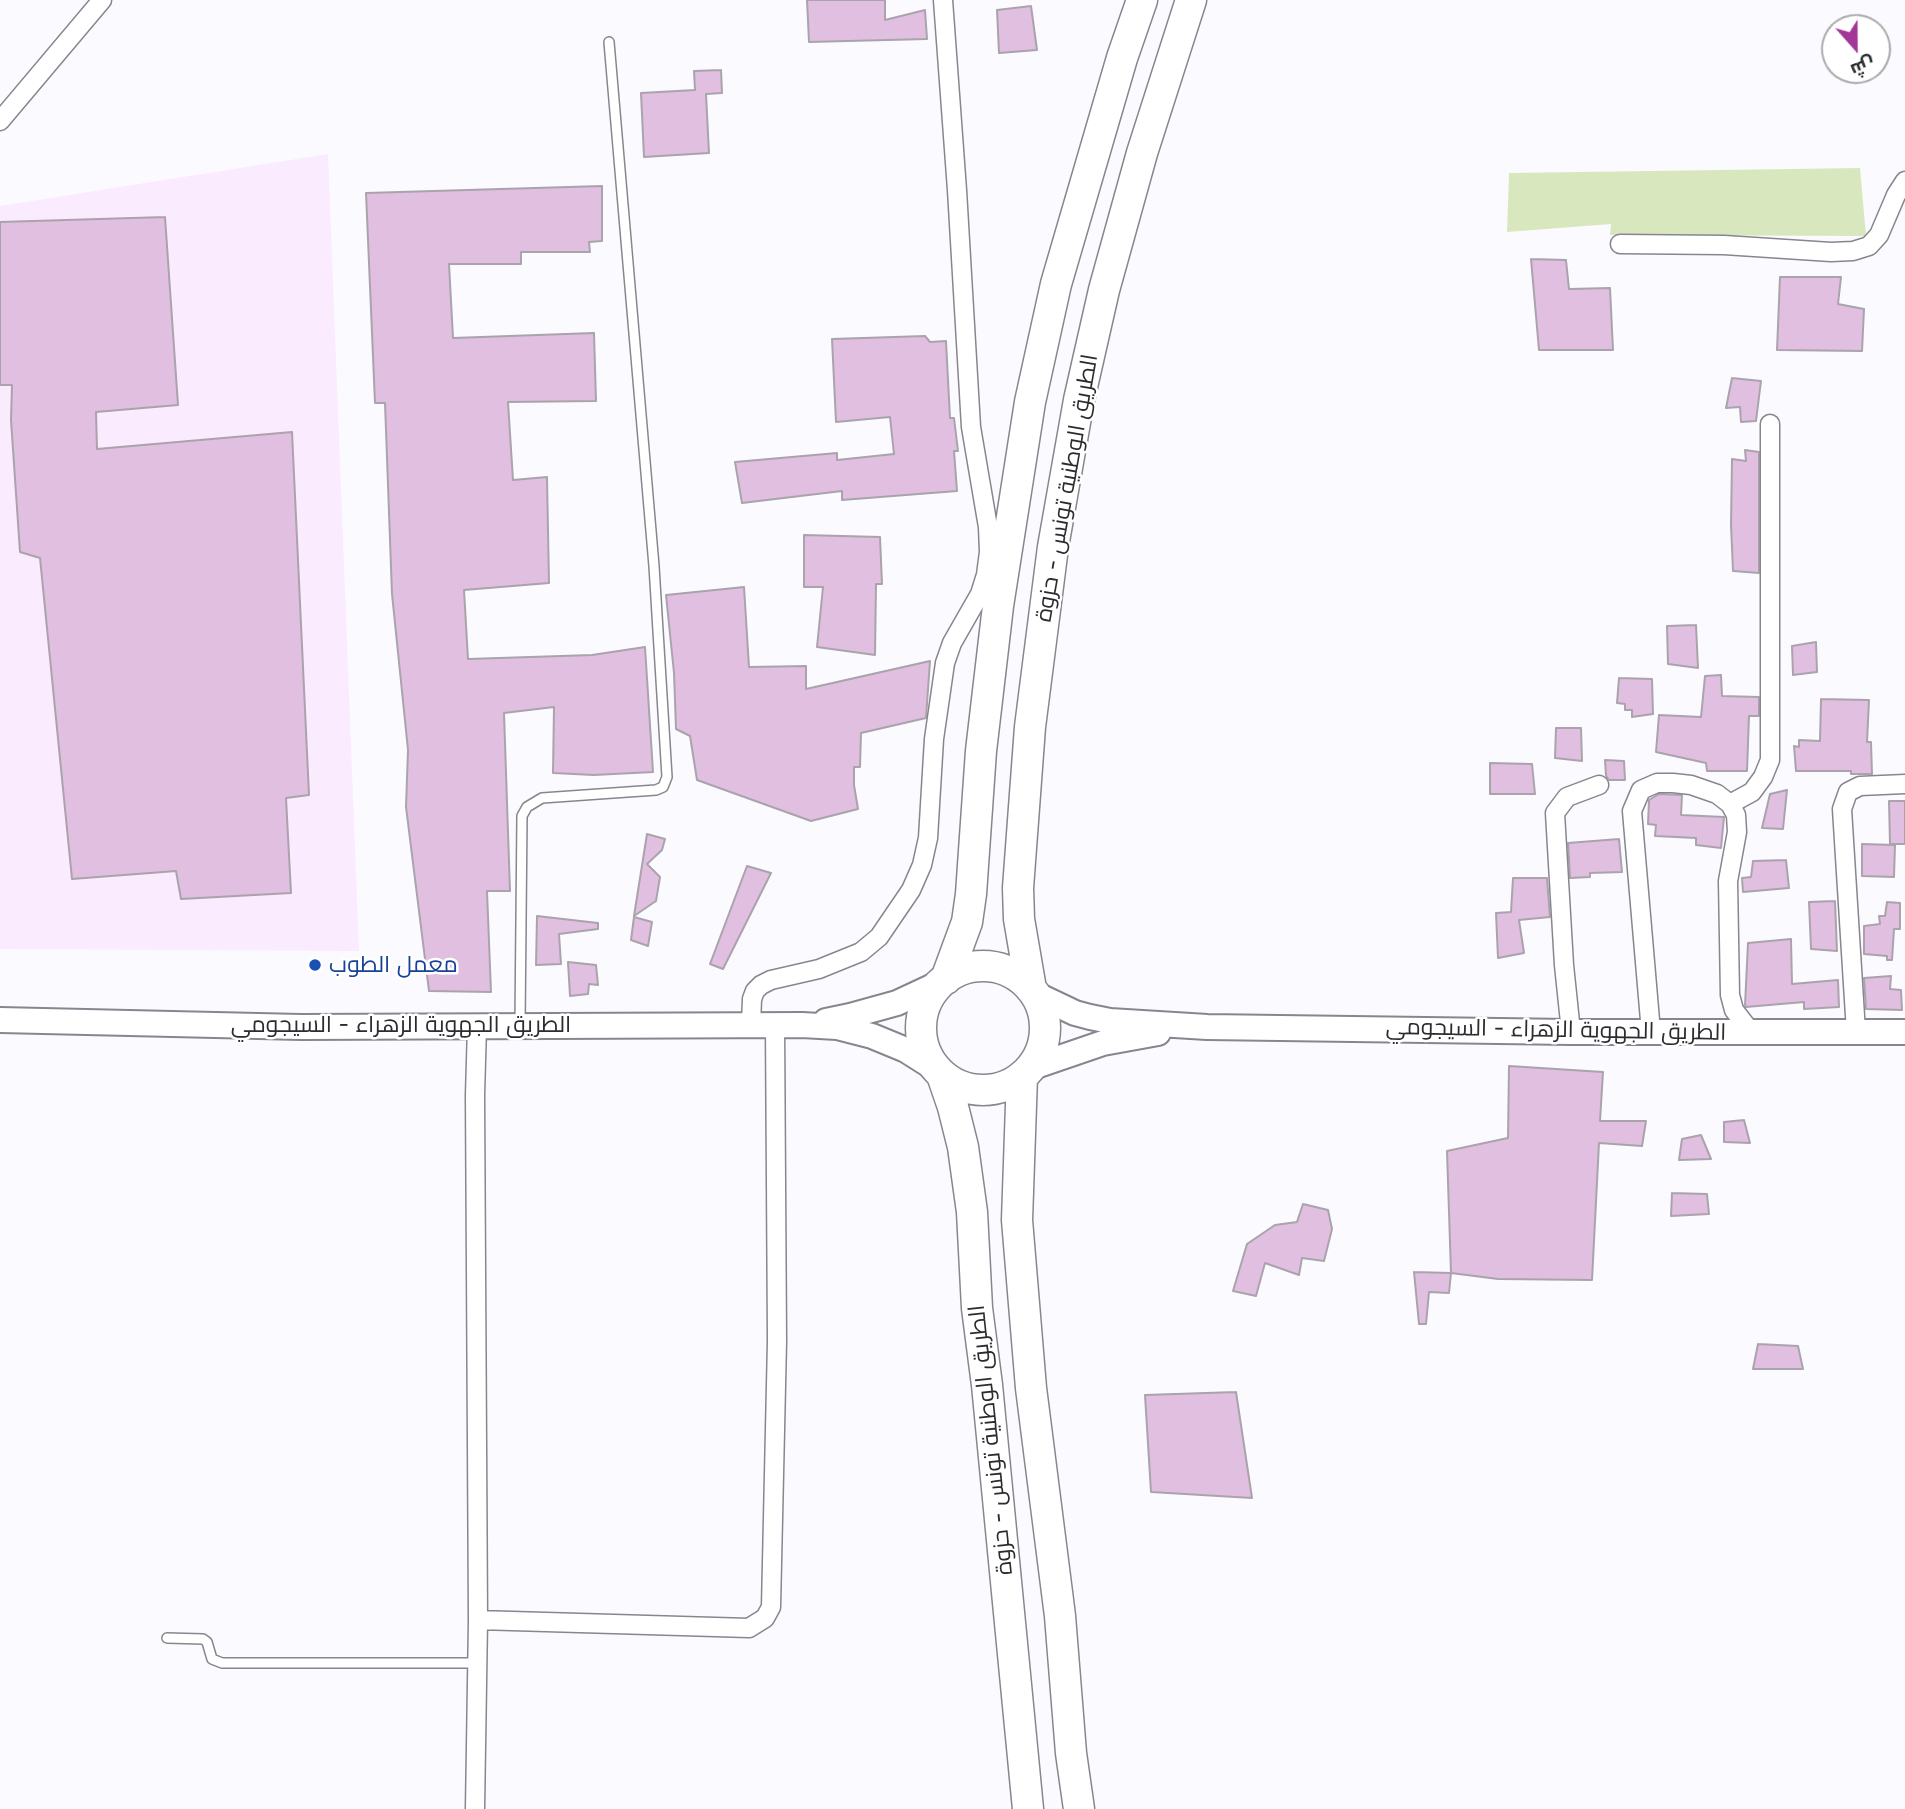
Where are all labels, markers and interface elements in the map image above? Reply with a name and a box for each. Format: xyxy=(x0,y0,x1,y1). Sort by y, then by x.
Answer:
north arrow xyxy=(1821,14,1891,84)
text: ش xyxy=(1847,52,1879,82)
street label: الطريق الوطنية تونس - حزوة xyxy=(1030,352,1104,624)
place label: معمل الطوب xyxy=(329,951,458,979)
marker: معمل الطوب xyxy=(307,957,323,973)
street label: الطريق الجهوية الزهراء - السيجومي xyxy=(231,1011,571,1039)
street label: الطريق الجهوية الزهراء - السيجومي xyxy=(1385,1013,1727,1047)
street label: الطريق الوطنية تونس - حزوة xyxy=(963,1304,1019,1576)

